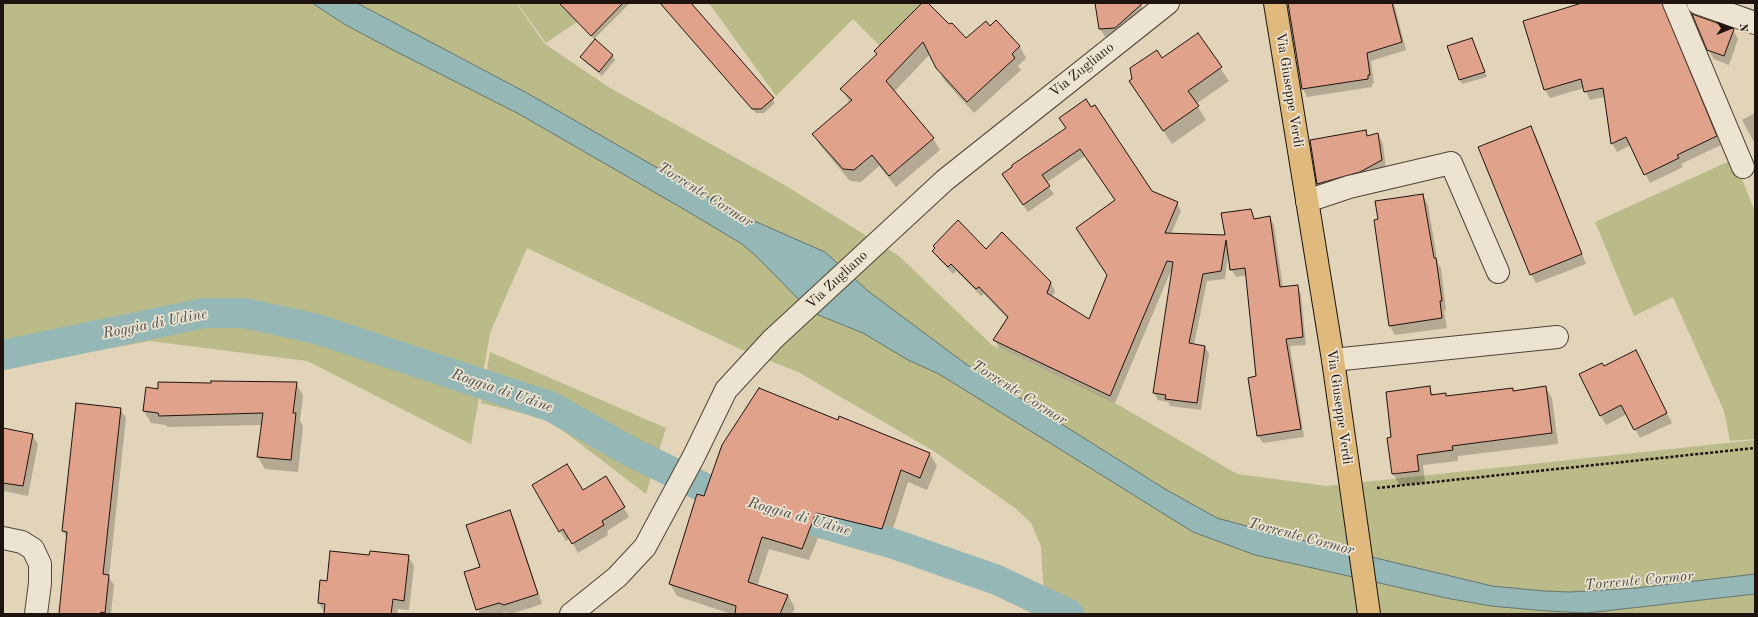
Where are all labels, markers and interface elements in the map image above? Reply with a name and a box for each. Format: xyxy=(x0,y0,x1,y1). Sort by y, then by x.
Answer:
north arrow xyxy=(1710,8,1750,48)
text: N xyxy=(1737,23,1748,32)
street label: Via Giuseppe Verdi xyxy=(1272,31,1306,149)
street label: Via Zugliano xyxy=(1046,39,1118,101)
water label: Torrente Cormor xyxy=(654,158,756,232)
street label: Via Zugliano xyxy=(803,247,871,313)
water label: Roggia di Udine xyxy=(101,305,209,343)
street label: Via Giuseppe Verdi xyxy=(1323,348,1355,466)
water label: Torrente Cormor xyxy=(968,356,1070,430)
water label: Roggia di Udine xyxy=(449,365,555,417)
water label: Roggia di Udine xyxy=(746,494,852,540)
water label: Torrente Cormor xyxy=(1246,514,1356,560)
water label: Torrente Cormor xyxy=(1584,567,1694,595)

